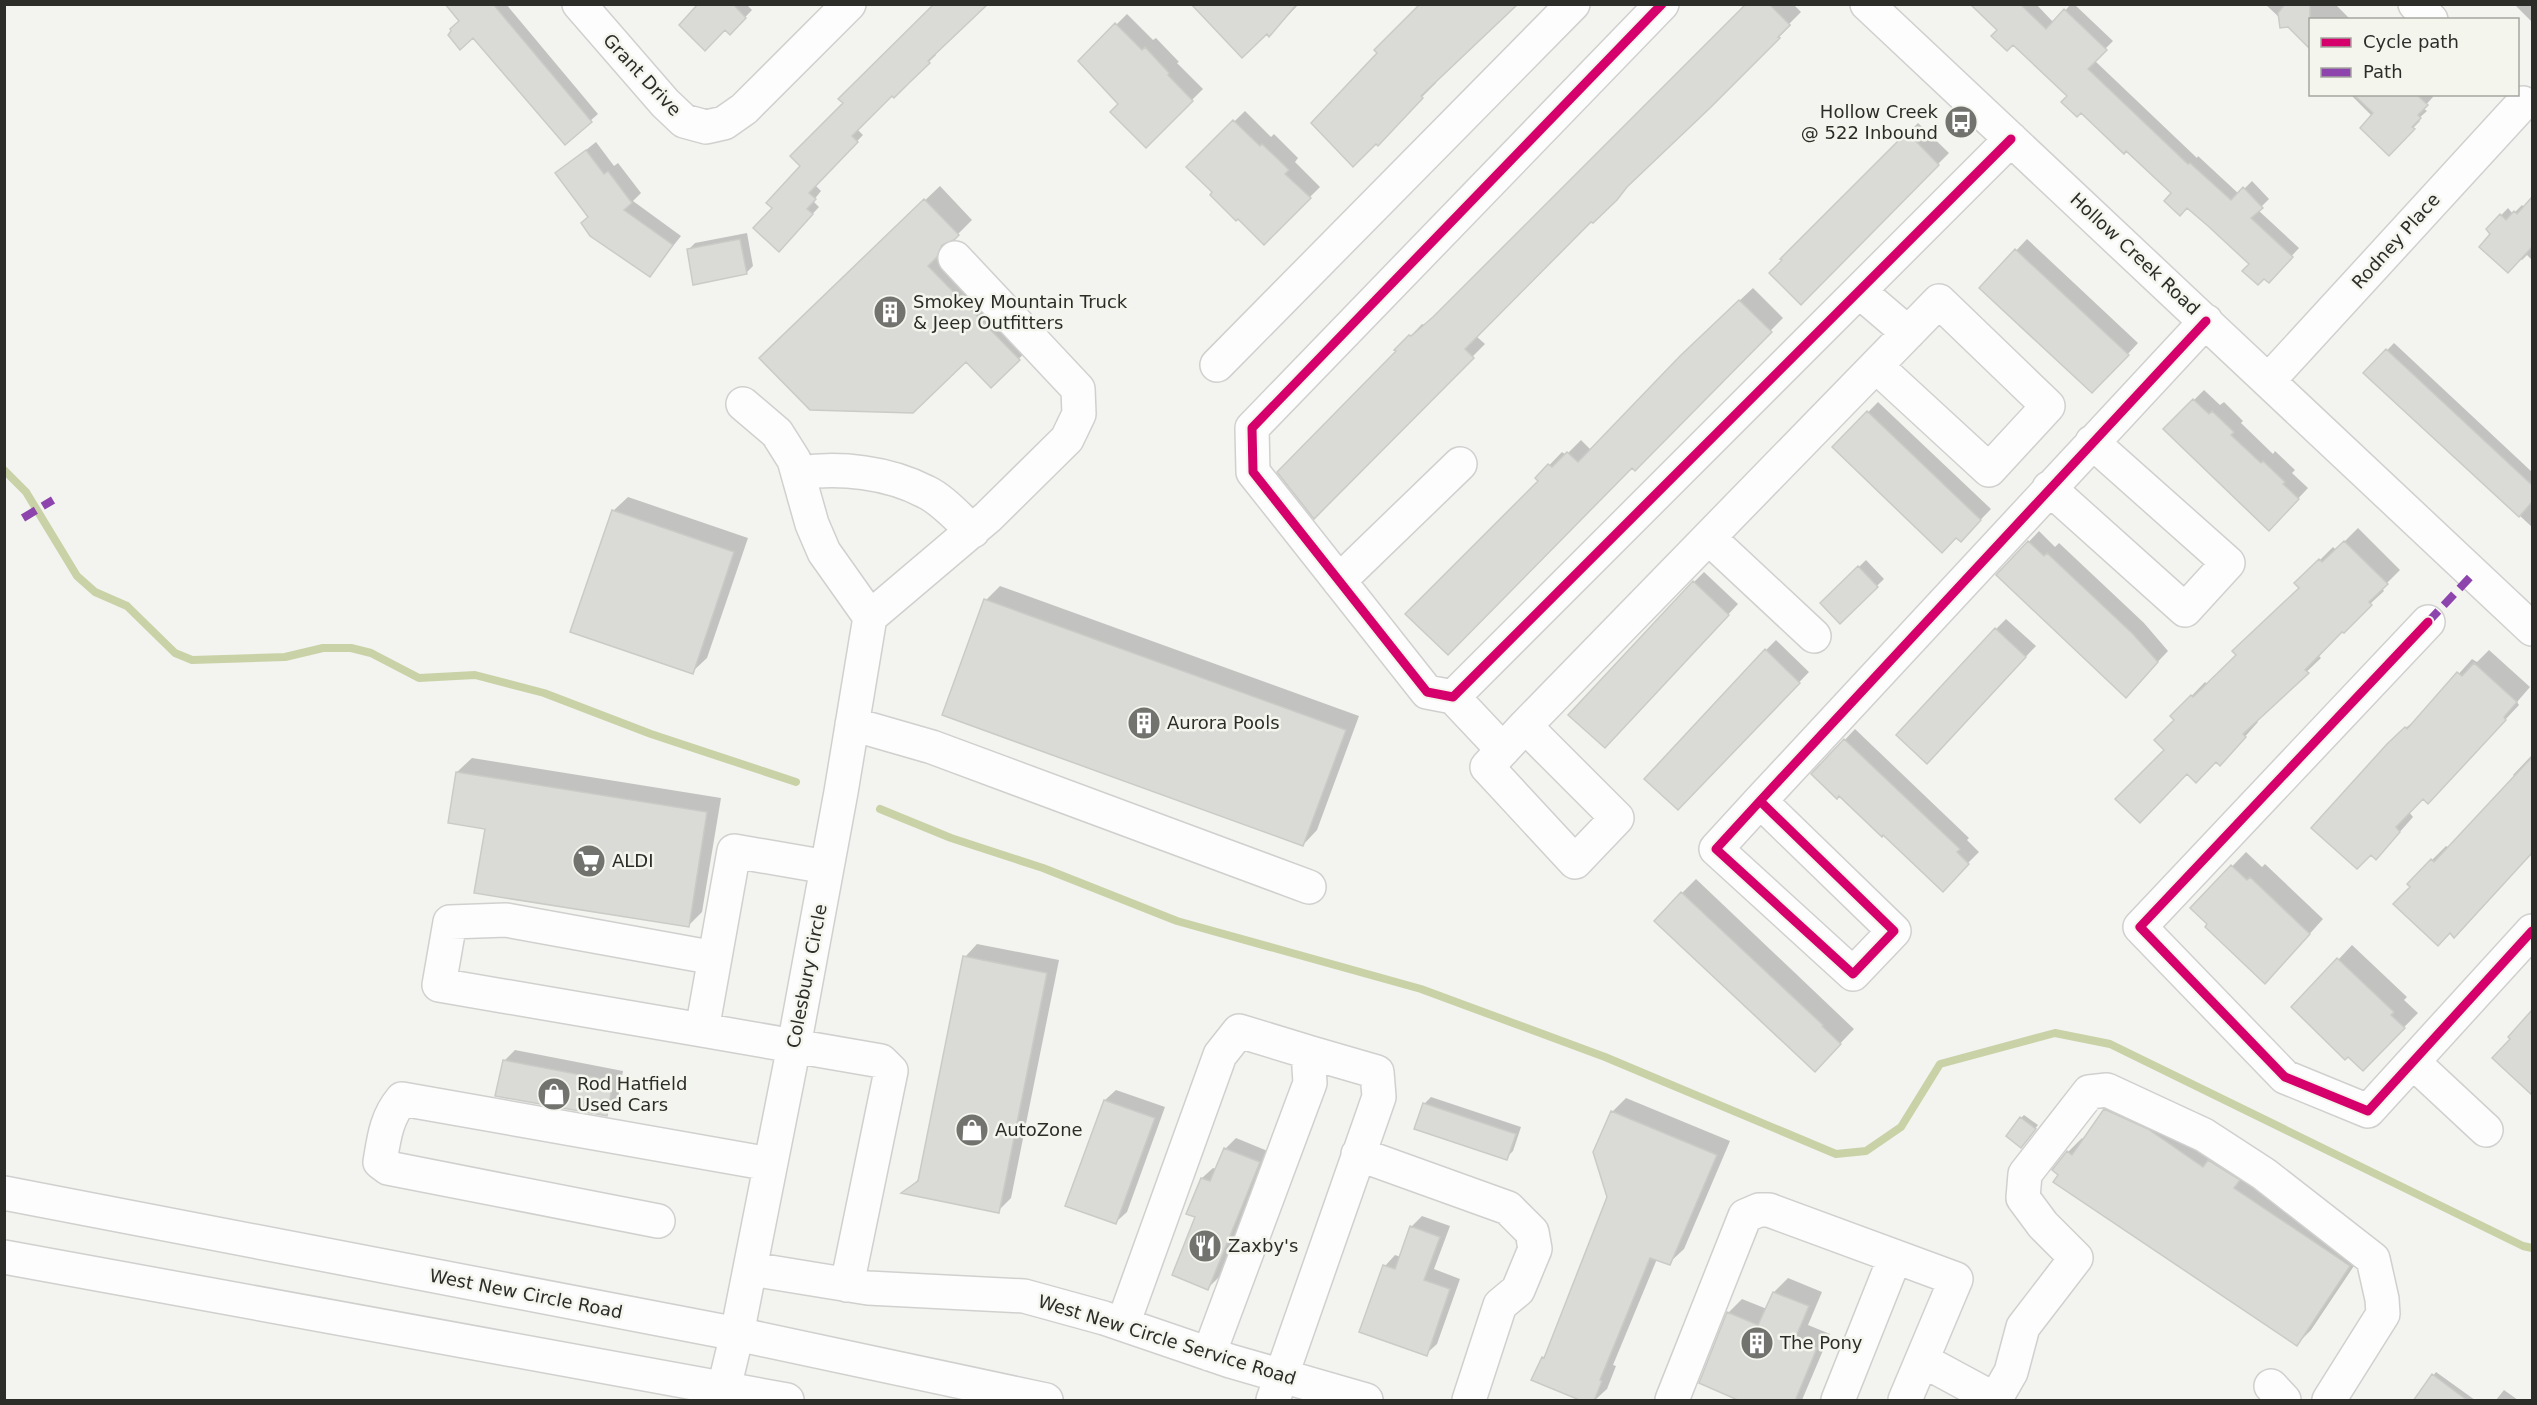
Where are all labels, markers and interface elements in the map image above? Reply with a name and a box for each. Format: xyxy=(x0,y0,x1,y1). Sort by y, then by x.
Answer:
legend xyxy=(2309,18,2519,96)
street label: Grant Drive xyxy=(599,29,686,120)
text: Cycle path xyxy=(2363,31,2459,52)
text: Path xyxy=(2363,61,2403,82)
place label: Hollow Creek @ 522 Inbound xyxy=(1801,101,1939,143)
bus stop icon: Hollow Creek @ 522 Inbound xyxy=(1943,104,1979,140)
street label: Hollow Creek Road xyxy=(2066,188,2204,319)
street label: Rodney Place xyxy=(2347,189,2444,293)
place label: Smokey Mountain Truck & Jeep Outfitters xyxy=(913,291,1128,333)
building icon: Smokey Mountain Truck & Jeep Outfitters xyxy=(872,294,908,330)
building icon: Aurora Pools xyxy=(1126,705,1162,741)
place label: Aurora Pools xyxy=(1167,712,1280,733)
supermarket icon: ALDI xyxy=(571,843,607,879)
place label: ALDI xyxy=(612,850,654,871)
street label: Colesbury Circle xyxy=(782,902,831,1050)
place label: Rod Hatfield Used Cars xyxy=(577,1073,687,1115)
shop icon: Rod Hatfield Used Cars xyxy=(536,1076,572,1112)
shop icon: AutoZone xyxy=(954,1112,990,1148)
place label: AutoZone xyxy=(995,1119,1083,1140)
restaurant icon: Zaxby's xyxy=(1187,1228,1223,1264)
place label: Zaxby's xyxy=(1228,1235,1298,1256)
street label: West New Circle Road xyxy=(428,1264,624,1323)
street label: West New Circle Service Road xyxy=(1036,1290,1299,1389)
building icon: The Pony xyxy=(1739,1325,1775,1361)
place label: The Pony xyxy=(1779,1332,1863,1353)

